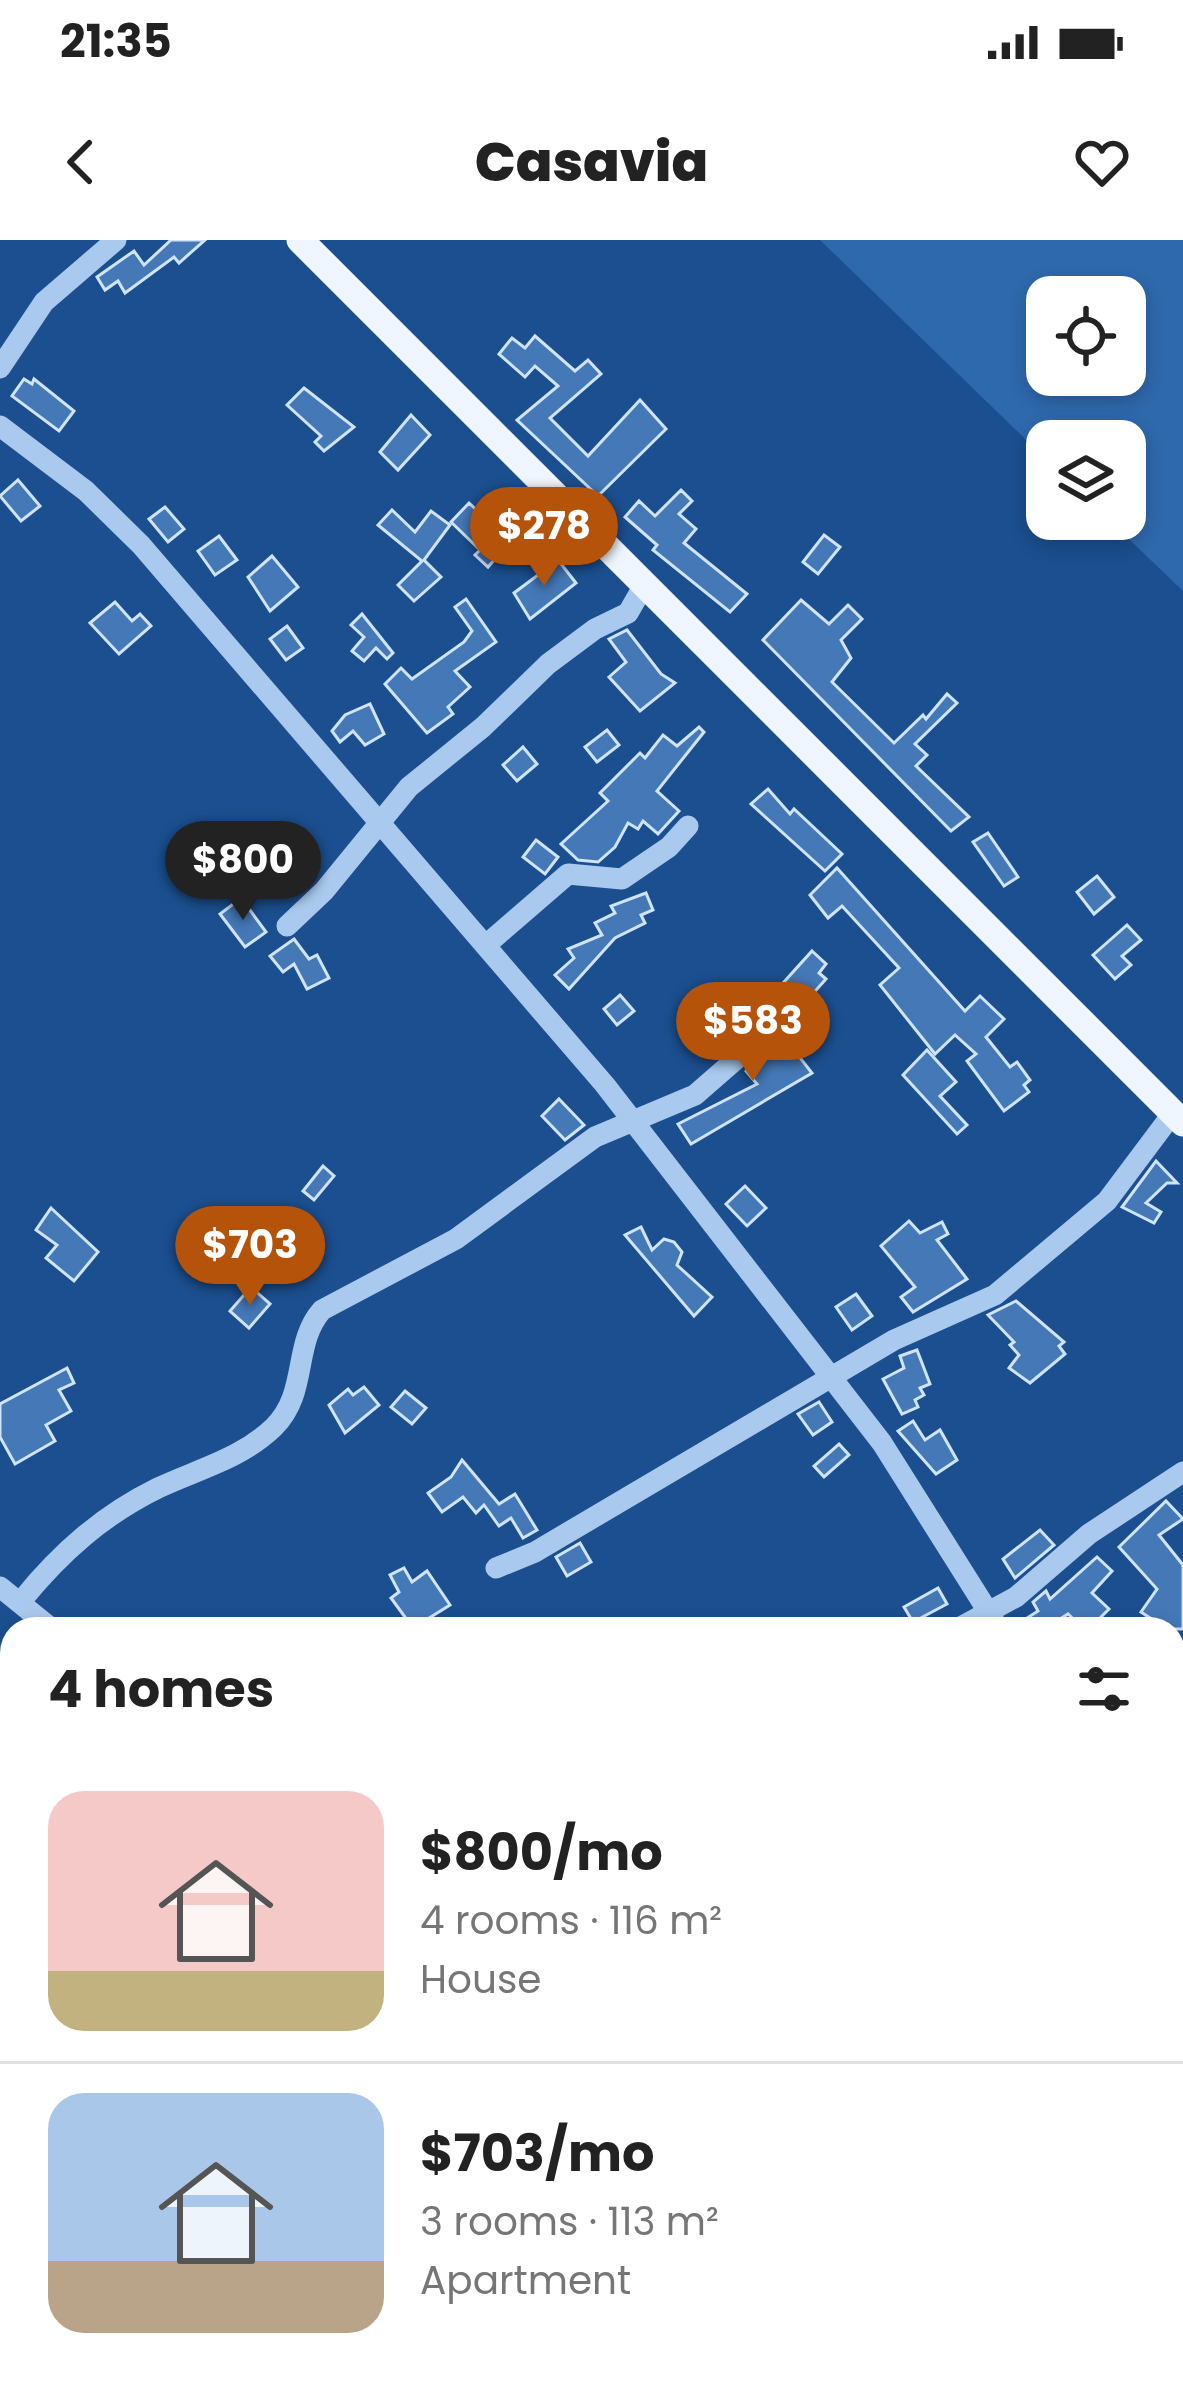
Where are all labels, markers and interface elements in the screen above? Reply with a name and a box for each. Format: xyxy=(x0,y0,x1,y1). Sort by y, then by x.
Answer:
text: 21:35 xyxy=(60,10,172,73)
text: Casavia xyxy=(475,124,708,200)
icon: back xyxy=(48,129,114,195)
icon: heart xyxy=(1069,129,1135,195)
map controls xyxy=(1026,276,1146,540)
button: locate xyxy=(1026,276,1146,396)
button: layers xyxy=(1026,420,1146,540)
pin: $278 xyxy=(473,487,615,589)
text: $278 xyxy=(497,498,591,553)
pin: $800 xyxy=(172,821,314,923)
text: $800 xyxy=(192,832,294,887)
pin: $583 xyxy=(682,982,824,1084)
text: $583 xyxy=(703,993,803,1048)
pin: $703 xyxy=(179,1206,321,1308)
text: $703 xyxy=(202,1217,298,1272)
text: 4 homes xyxy=(48,1653,274,1725)
icon: filters xyxy=(1071,1656,1137,1722)
text: $800/mo xyxy=(420,1816,663,1888)
icon: home xyxy=(144,1839,288,1983)
text: 4 rooms · 116 m² xyxy=(420,1893,722,1948)
text: House xyxy=(420,1952,541,2007)
text: $703/mo xyxy=(420,2117,655,2189)
icon: home xyxy=(144,2141,288,2285)
text: 3 rooms · 113 m² xyxy=(420,2194,719,2249)
text: Apartment xyxy=(420,2253,631,2308)

